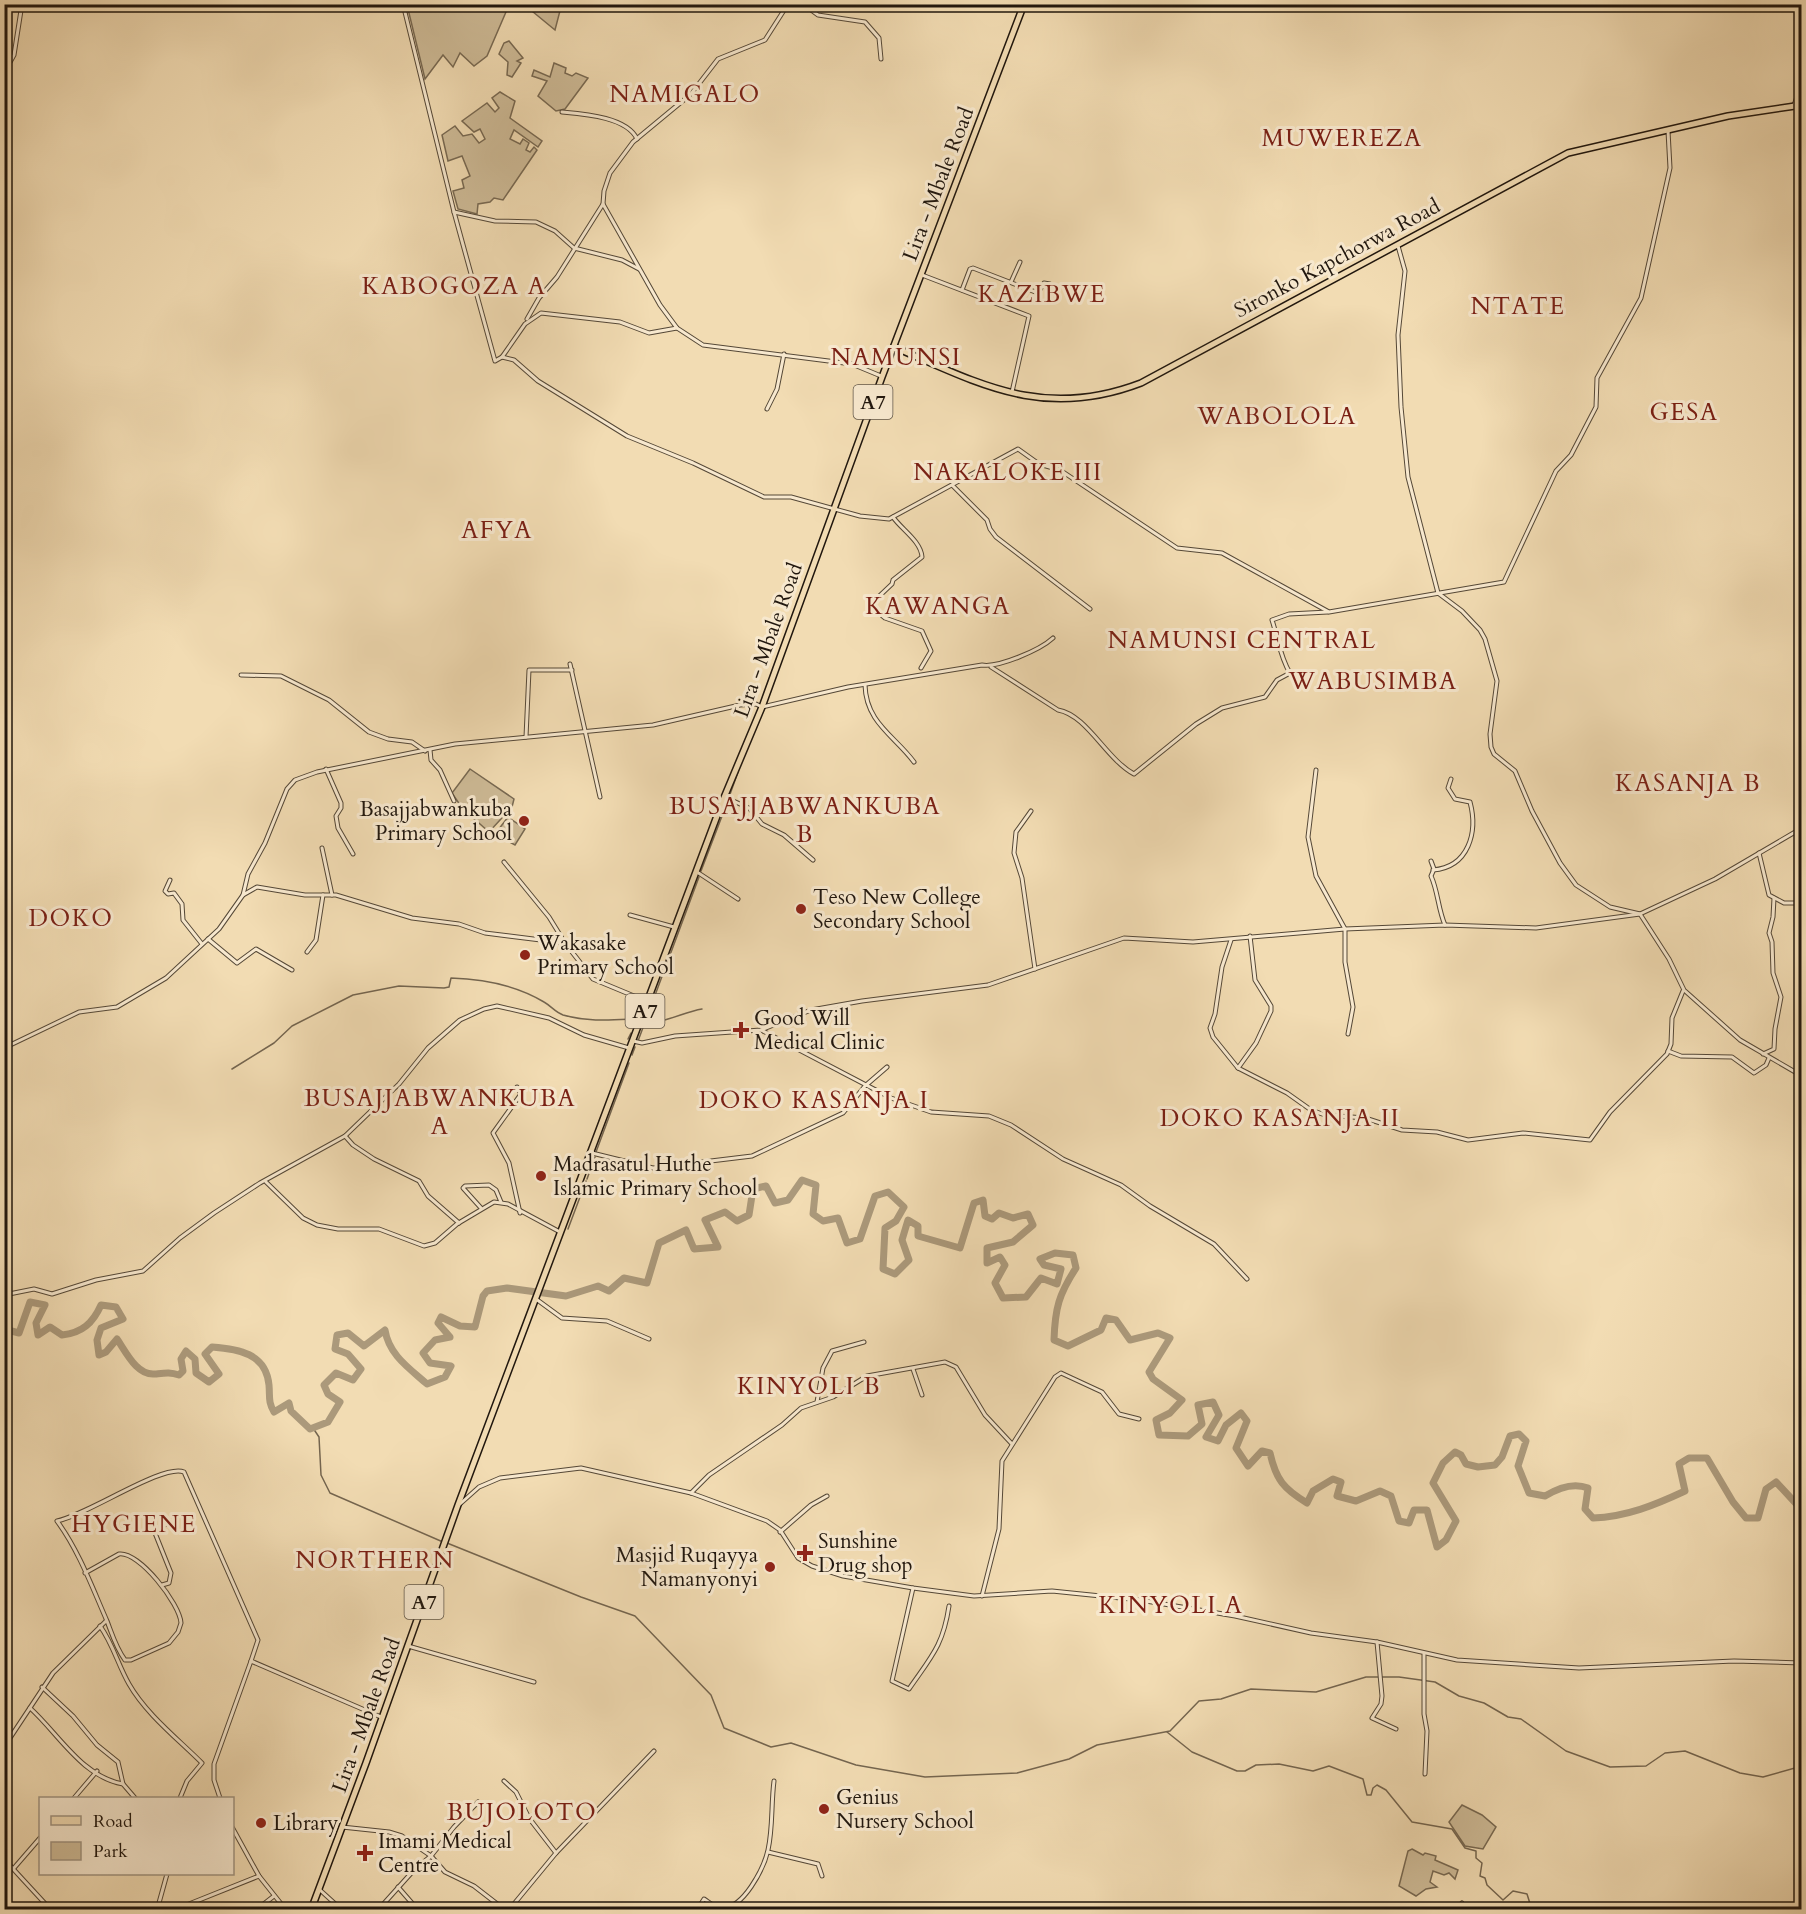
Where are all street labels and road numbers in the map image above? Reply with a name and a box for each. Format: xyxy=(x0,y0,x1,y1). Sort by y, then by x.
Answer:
street label: Lira - Mbale Road xyxy=(896,103,981,265)
street label: Sironko Kapchorwa Road xyxy=(1229,192,1445,325)
road number: A7 xyxy=(854,385,892,419)
street label: Lira - Mbale Road xyxy=(727,559,810,722)
road number: A7 xyxy=(626,994,664,1028)
road number: A7 xyxy=(404,1585,444,1619)
street label: Lira - Mbale Road xyxy=(325,1634,408,1797)

